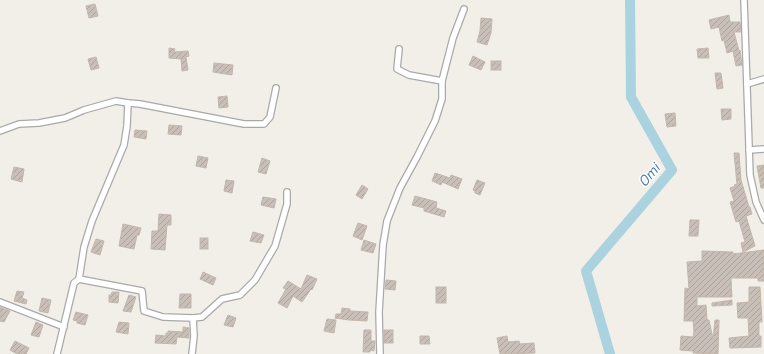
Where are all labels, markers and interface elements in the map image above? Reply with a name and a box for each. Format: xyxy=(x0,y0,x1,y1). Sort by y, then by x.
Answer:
water label: Omi xyxy=(634,159,665,190)

